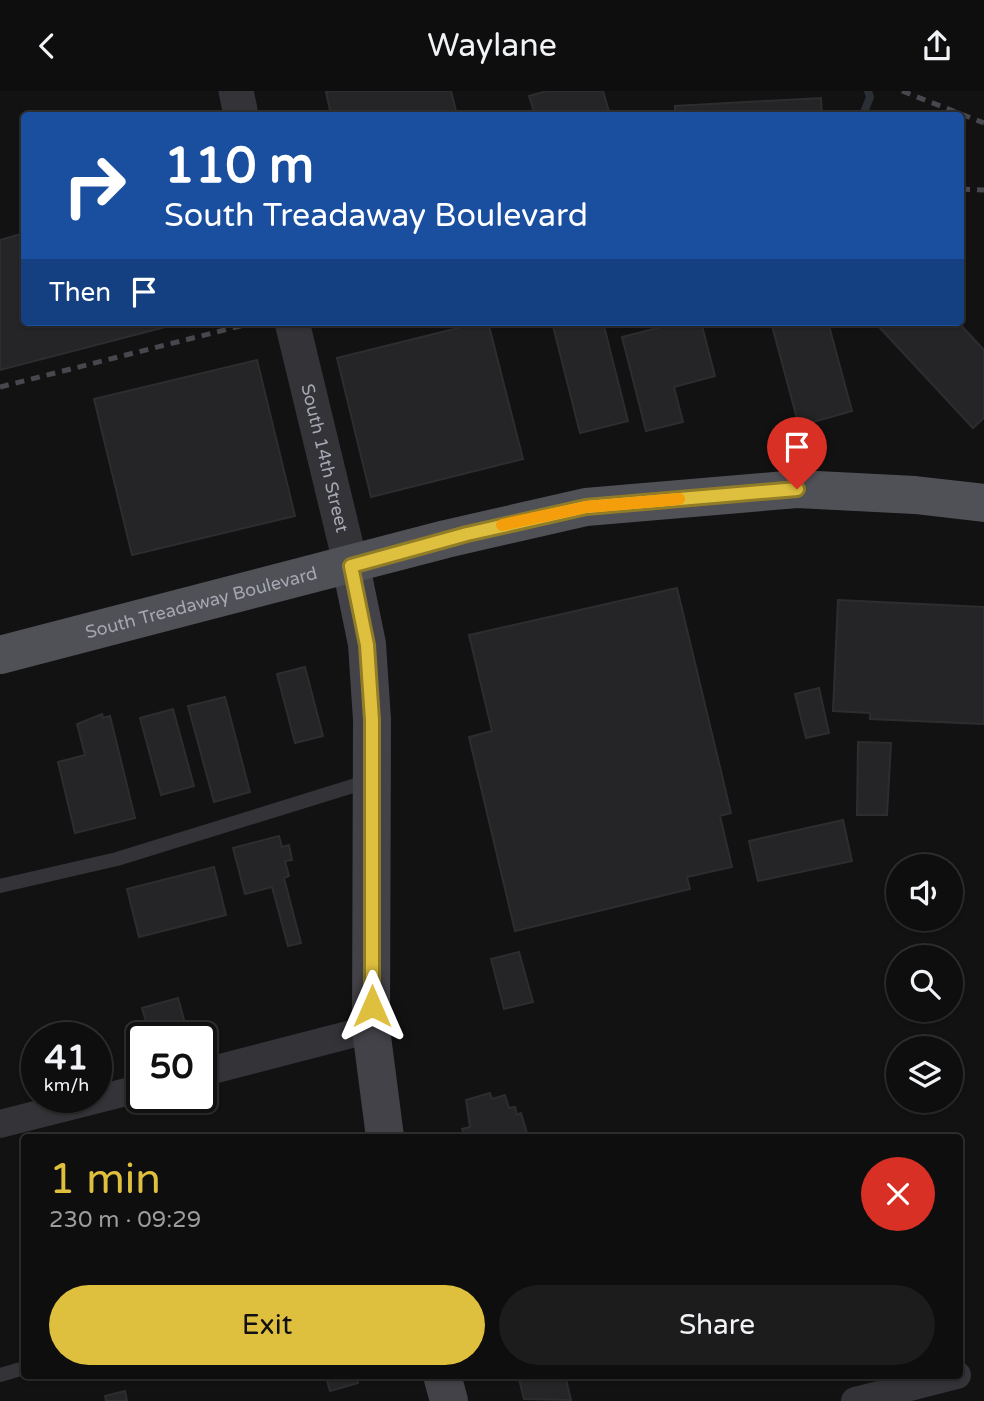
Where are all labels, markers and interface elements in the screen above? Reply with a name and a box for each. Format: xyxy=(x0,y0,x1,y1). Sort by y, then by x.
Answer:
icon: back xyxy=(28,27,66,65)
text: Waylane xyxy=(427,27,557,65)
icon: share xyxy=(918,27,956,65)
text: 110 m xyxy=(164,137,314,196)
icon: right xyxy=(49,140,140,231)
text: South Treadaway Boulevard xyxy=(164,197,588,235)
icon: arrive xyxy=(125,273,163,311)
text: Then xyxy=(49,277,111,308)
street label: South 14th Street xyxy=(296,382,354,535)
pin xyxy=(767,417,827,489)
icon: arrive xyxy=(778,428,816,466)
street label: South Treadaway Boulevard xyxy=(83,562,320,643)
map controls xyxy=(886,854,963,1113)
button: sound xyxy=(886,854,963,931)
button: search xyxy=(886,945,963,1022)
position arrow xyxy=(335,969,409,1043)
speed limit sign: 50 xyxy=(126,1022,217,1113)
button: layers xyxy=(886,1036,963,1113)
text: 41 xyxy=(45,1037,88,1079)
text: km/h xyxy=(44,1074,89,1096)
text: 1 min xyxy=(49,1154,161,1205)
button: close xyxy=(861,1157,935,1231)
text: 230 m · 09:29 xyxy=(49,1206,201,1234)
button: Exit xyxy=(49,1285,485,1365)
button: Share xyxy=(499,1285,935,1365)

